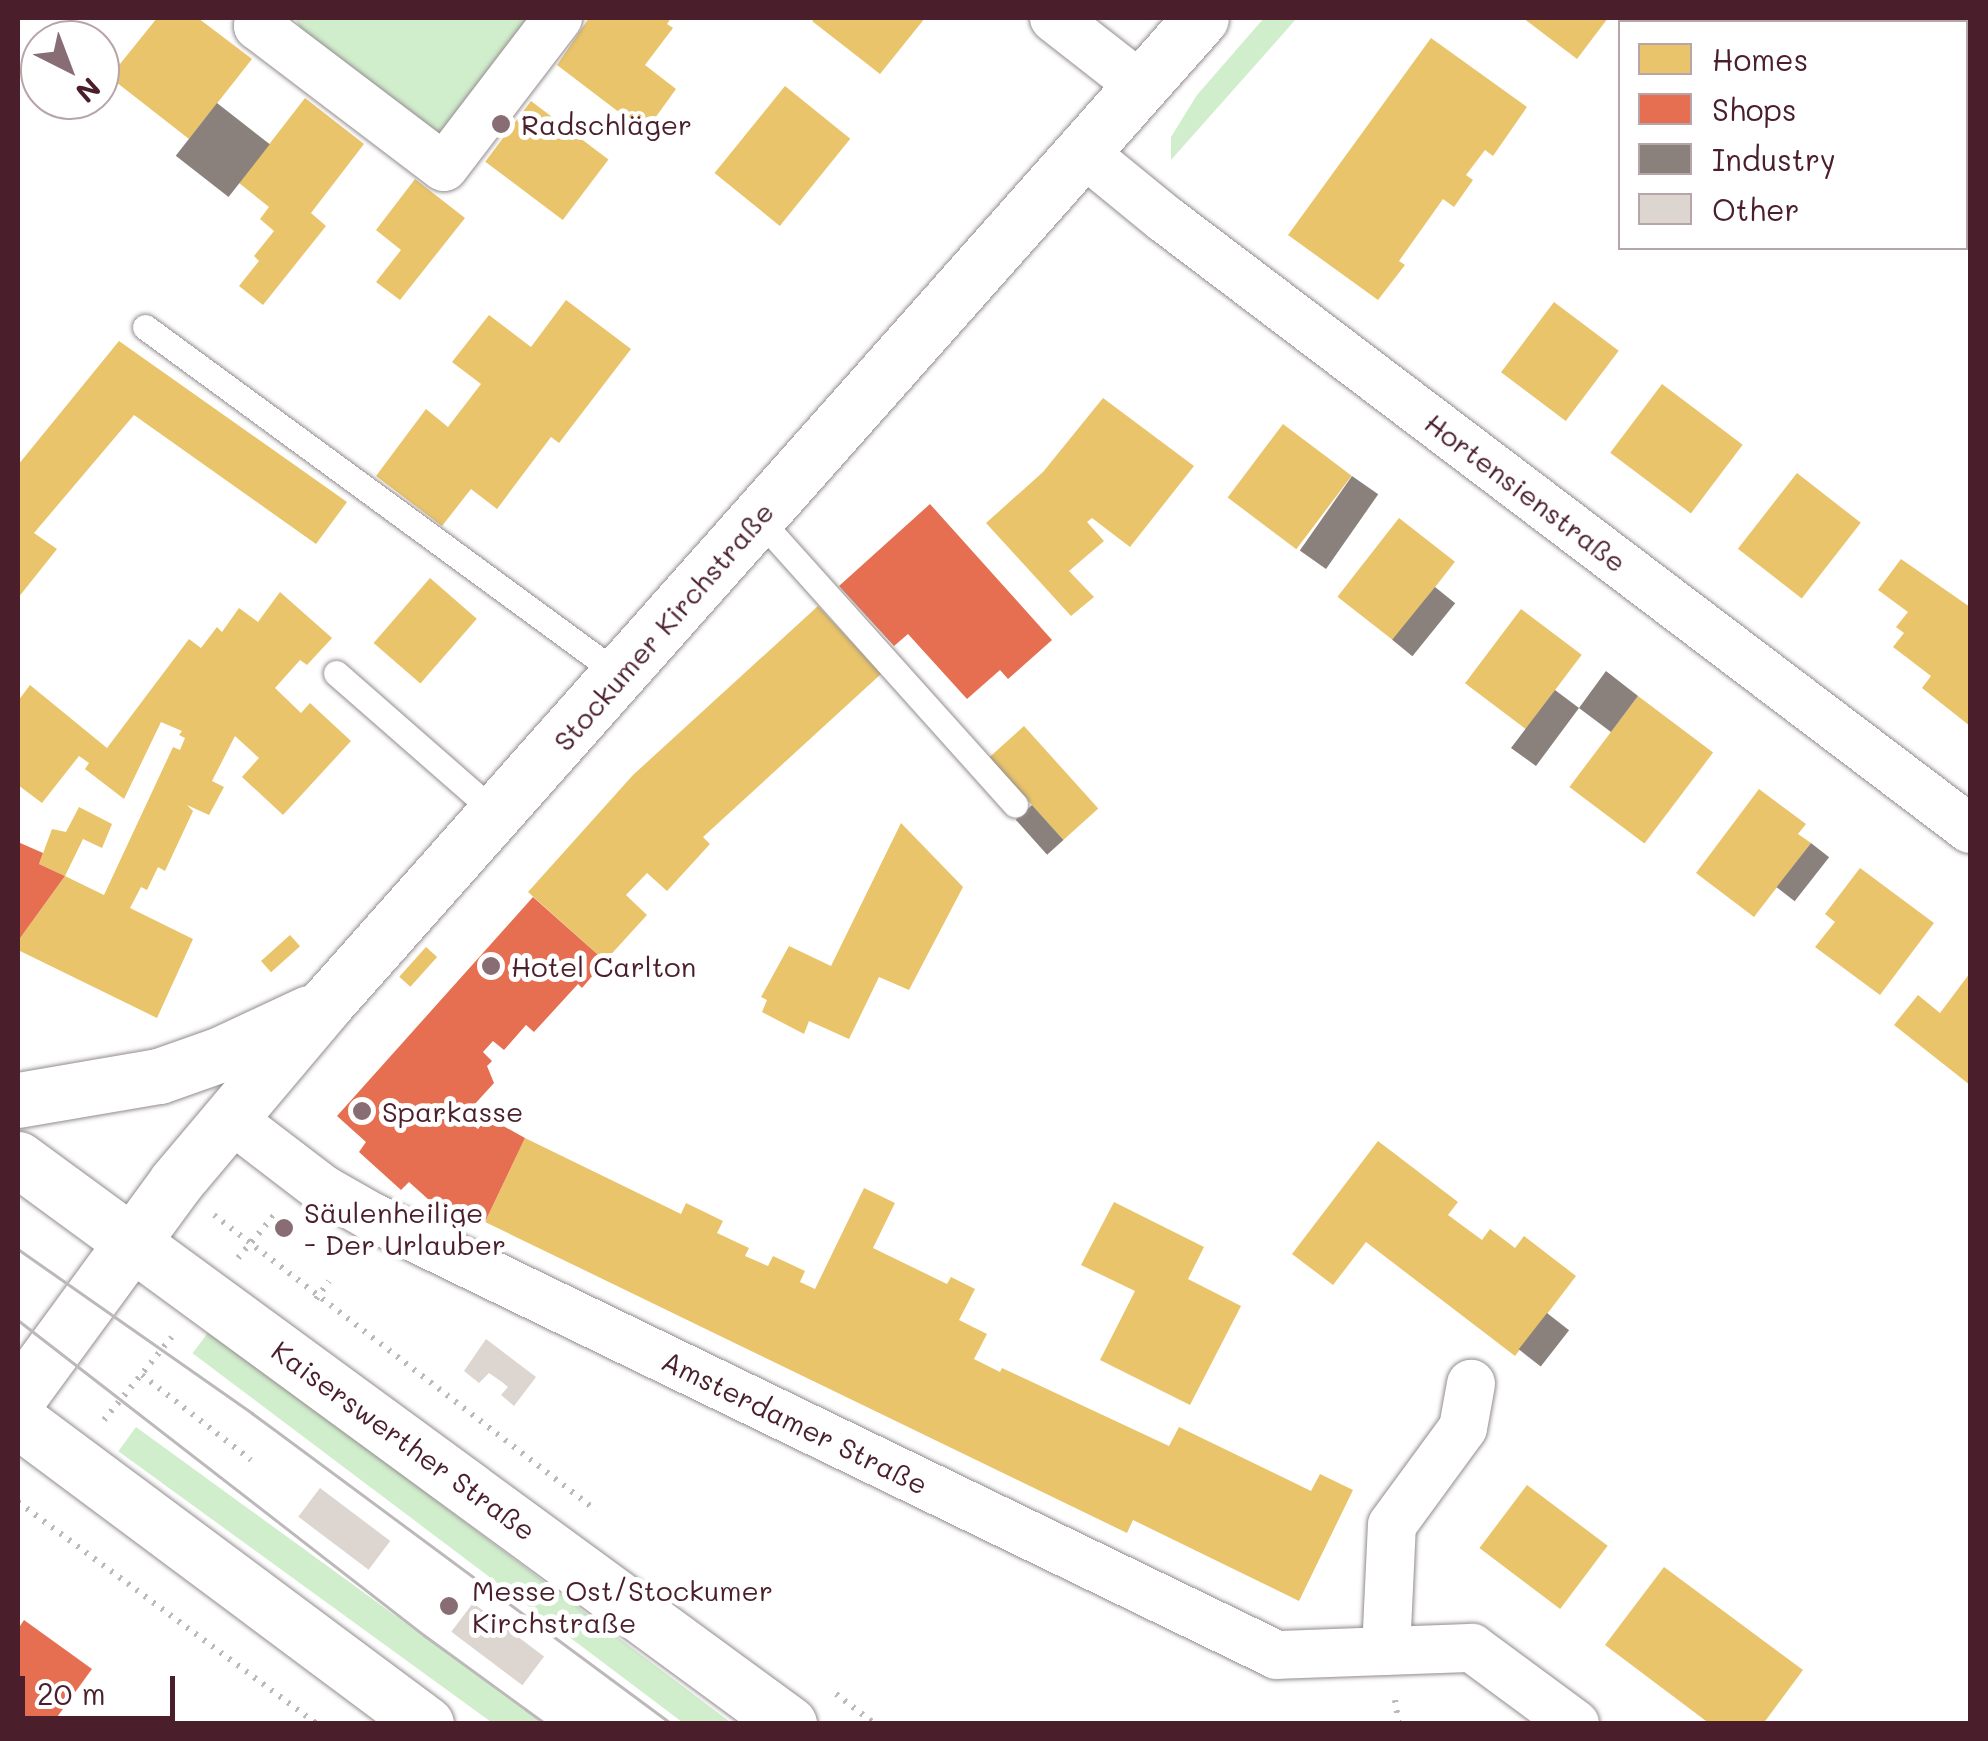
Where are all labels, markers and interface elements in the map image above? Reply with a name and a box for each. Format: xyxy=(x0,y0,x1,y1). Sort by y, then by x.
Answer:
north arrow xyxy=(20,20,120,120)
legend xyxy=(1618,20,1968,250)
text: Homes xyxy=(1712,39,1808,79)
text: N xyxy=(69,70,109,111)
text: Shops xyxy=(1712,89,1797,129)
place label: Radschläger xyxy=(521,107,692,141)
marker: Radschläger xyxy=(490,113,512,135)
text: Industry xyxy=(1712,139,1836,179)
text: Other xyxy=(1712,189,1800,229)
street label: Hortensienstraße xyxy=(1419,405,1633,579)
street label: Stockumer Kirchstraße xyxy=(546,495,780,757)
place label: Hotel Carlton xyxy=(511,949,696,983)
marker: Hotel Carlton xyxy=(480,955,502,977)
place label: Sparkasse xyxy=(382,1094,523,1128)
marker: Sparkasse xyxy=(351,1100,373,1122)
place label: Säulenheilige - Der Urlauber xyxy=(304,1195,506,1261)
marker: Säulenheilige - Der Urlauber xyxy=(273,1217,295,1239)
street label: Kaiserswerther Straße xyxy=(266,1333,542,1547)
street label: Amsterdamer Straße xyxy=(657,1343,933,1501)
place label: Messe Ost/Stockumer Kirchstraße xyxy=(472,1573,773,1639)
marker: Messe Ost/Stockumer Kirchstraße xyxy=(436,1593,462,1619)
scale bar xyxy=(25,1656,180,1718)
text: 20 m xyxy=(37,1673,106,1713)

